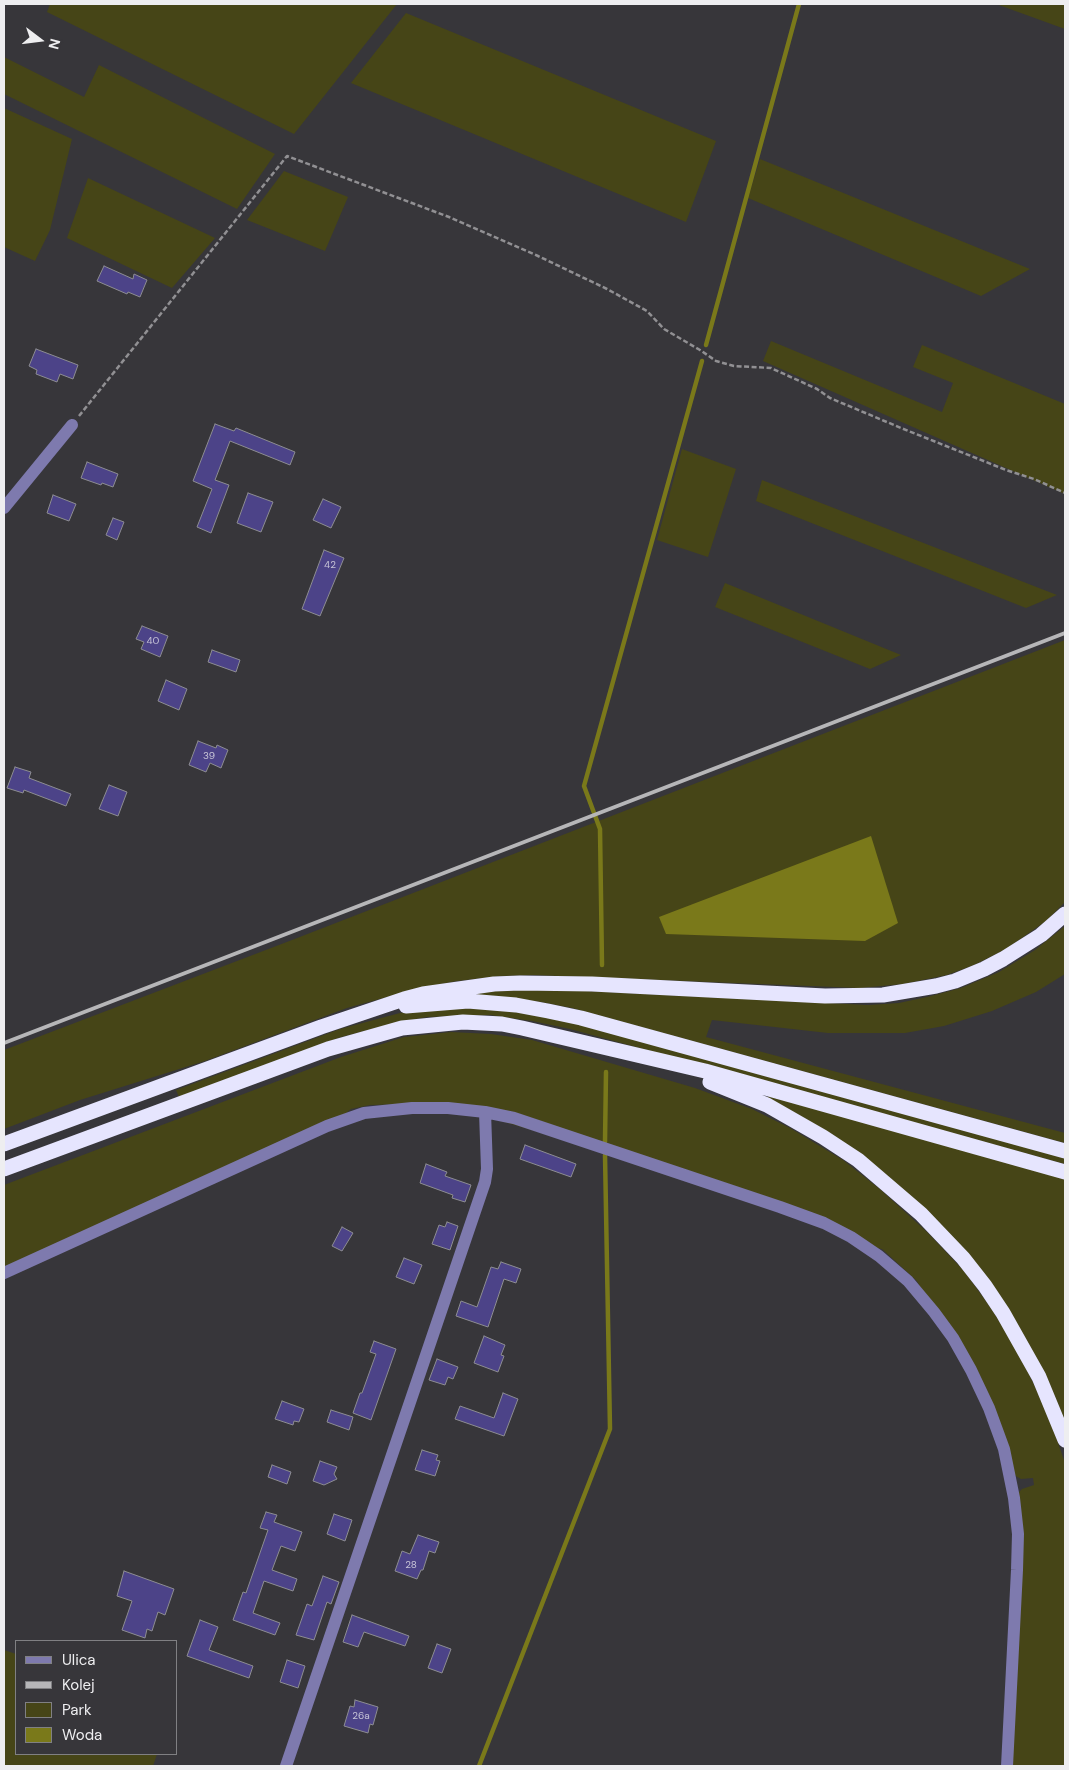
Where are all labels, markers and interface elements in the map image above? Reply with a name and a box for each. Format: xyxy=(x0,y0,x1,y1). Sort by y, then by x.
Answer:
north arrow xyxy=(15,15,65,65)
text: N xyxy=(44,37,65,51)
house number: 42 xyxy=(324,559,336,571)
house number: 40 xyxy=(147,635,159,647)
house number: 39 xyxy=(203,750,215,762)
house number: 28 xyxy=(405,1559,417,1571)
legend xyxy=(15,1640,178,1755)
text: Ulica xyxy=(62,1650,96,1670)
text: Kolej xyxy=(62,1675,95,1695)
text: Park xyxy=(62,1700,92,1720)
house number: 26a xyxy=(352,1710,370,1722)
text: Woda xyxy=(62,1725,102,1745)

